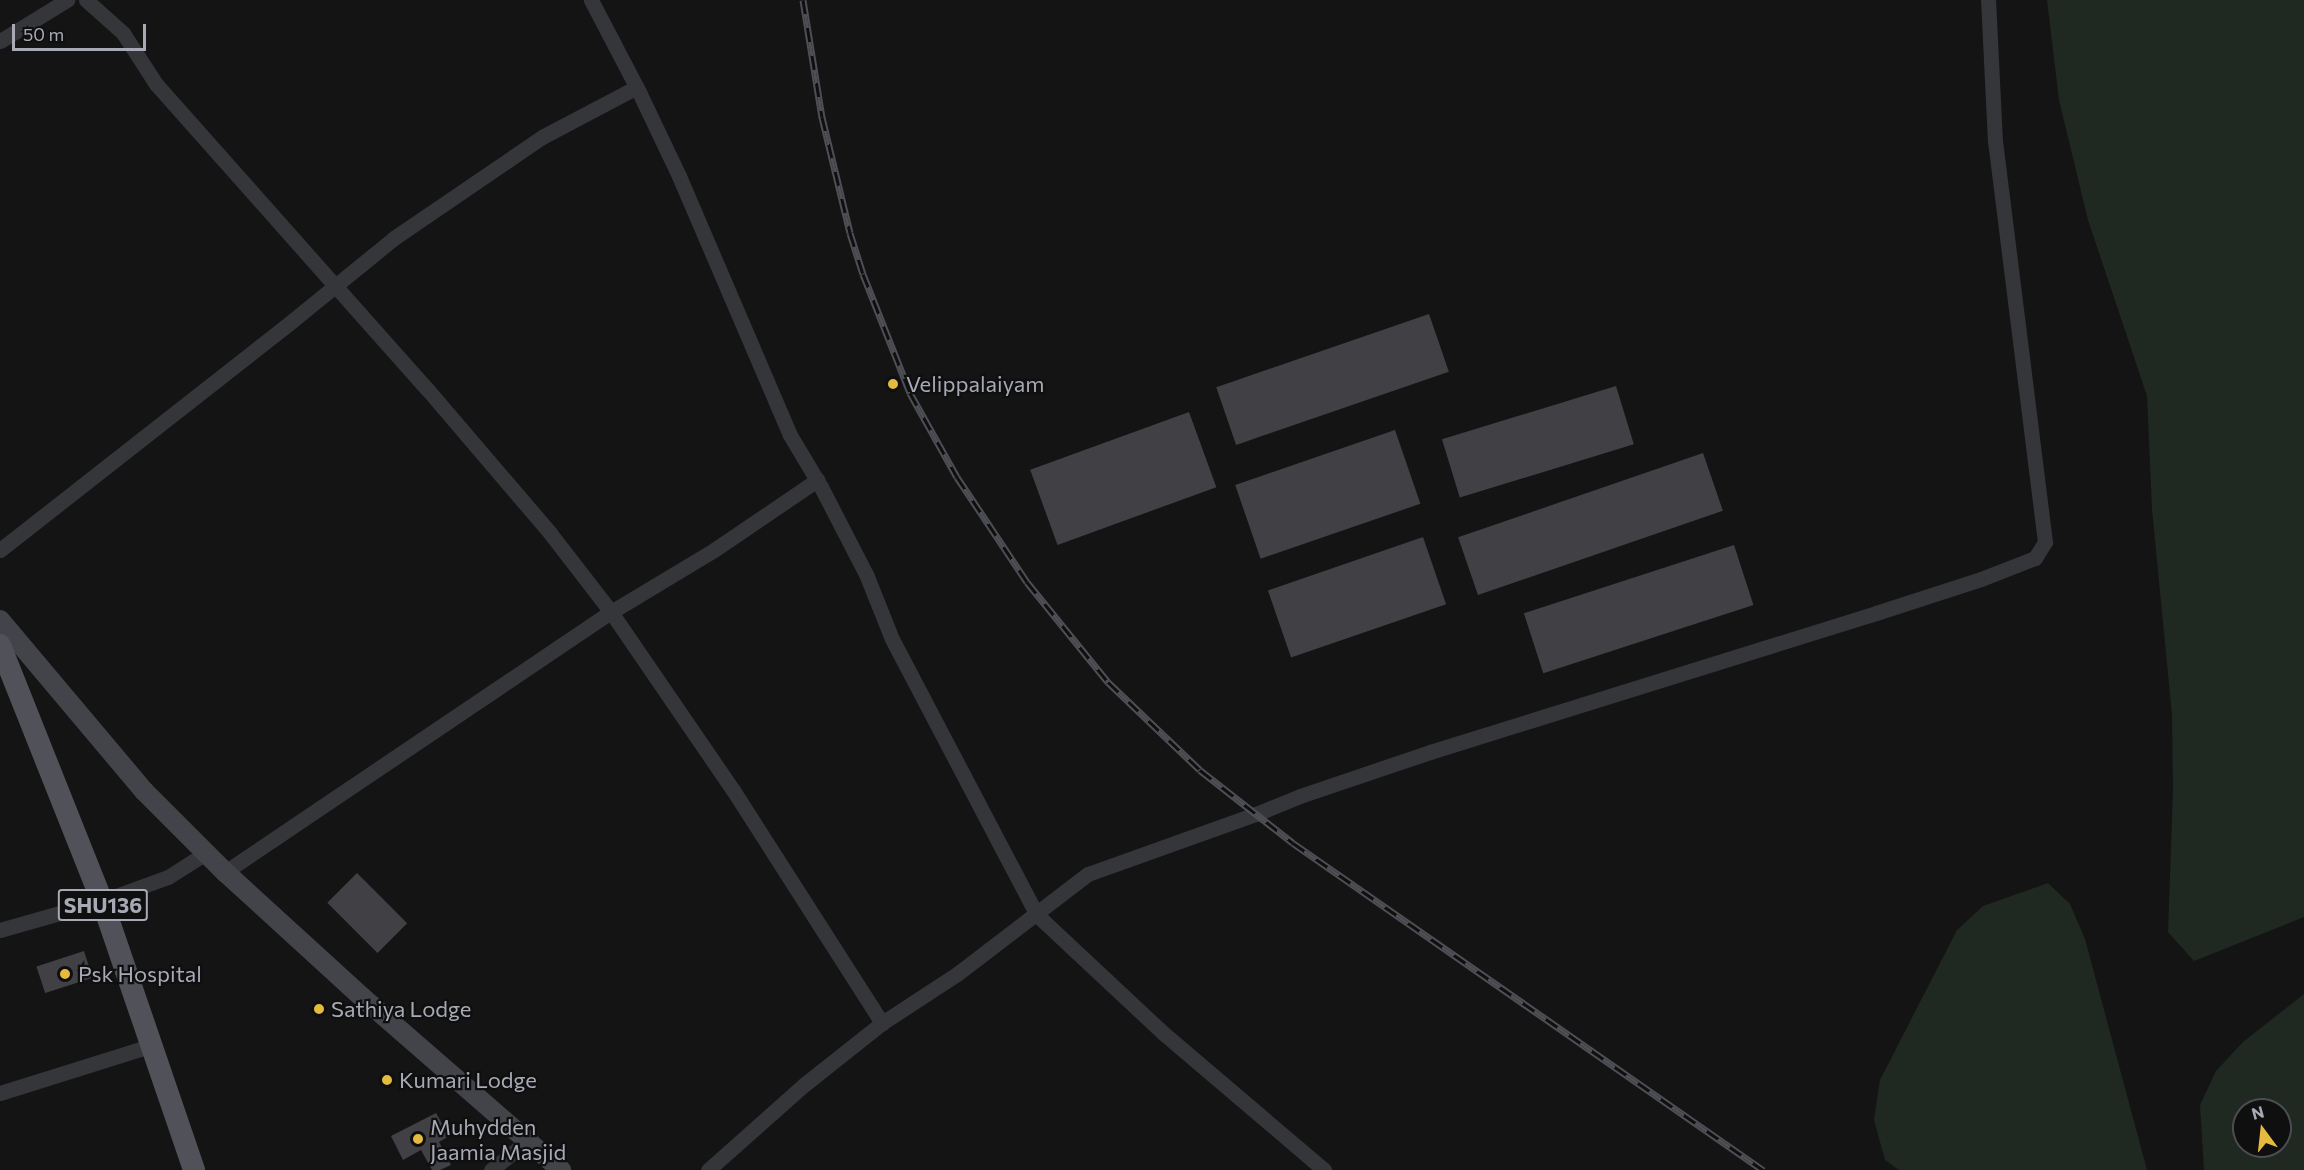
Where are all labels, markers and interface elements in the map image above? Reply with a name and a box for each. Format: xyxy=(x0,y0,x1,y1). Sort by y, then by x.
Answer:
scale bar xyxy=(15,12,148,50)
text: 50 m xyxy=(23,23,64,45)
place label: Velippalaiyam xyxy=(906,371,1045,397)
marker: Velippalaiyam xyxy=(884,375,902,393)
road number: SHU136 xyxy=(57,887,150,923)
place label: Psk Hospital xyxy=(78,961,202,987)
marker: Psk Hospital xyxy=(56,965,74,983)
place label: Sathiya Lodge xyxy=(331,996,471,1022)
marker: Sathiya Lodge xyxy=(312,1002,326,1016)
place label: Kumari Lodge xyxy=(399,1067,537,1093)
marker: Kumari Lodge xyxy=(380,1073,394,1087)
north arrow xyxy=(2232,1098,2292,1158)
text: N xyxy=(2249,1101,2266,1123)
place label: Muhydden Jaamia Masjid xyxy=(430,1113,566,1164)
marker: Muhydden Jaamia Masjid xyxy=(411,1132,425,1146)

